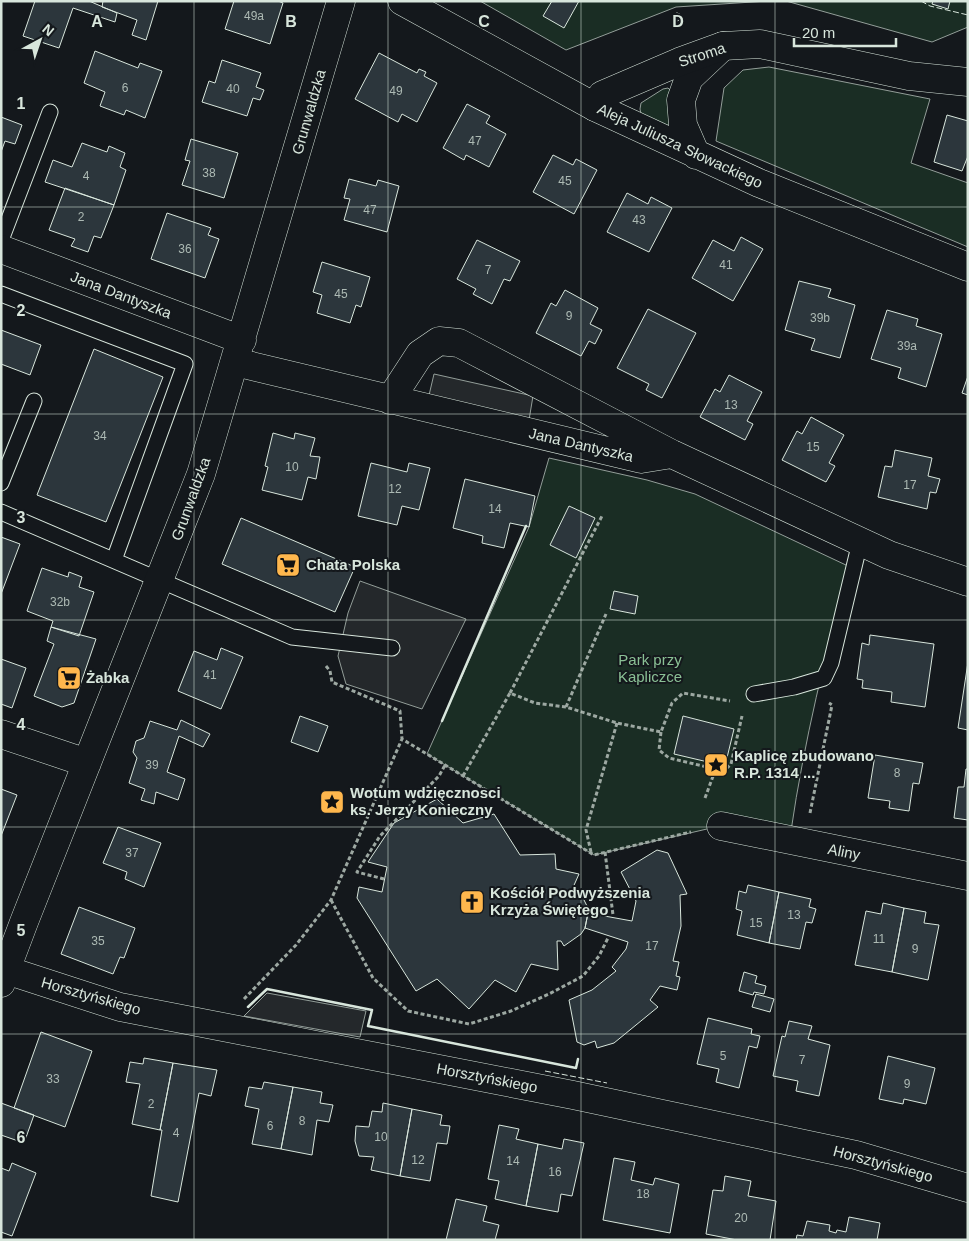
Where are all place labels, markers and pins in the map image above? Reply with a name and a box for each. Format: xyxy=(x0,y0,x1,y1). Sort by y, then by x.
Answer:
supermarket icon: Chata Polska xyxy=(275,552,301,578)
place label: Chata Polska xyxy=(306,556,401,573)
supermarket icon: Żabka xyxy=(56,665,82,691)
place label: Żabka xyxy=(86,669,130,686)
place label: Kaplicę zbudowano R.P. 1314 ... xyxy=(734,747,874,781)
place icon: Kaplicę zbudowano R.P. 1314 ... xyxy=(703,752,729,778)
place label: Wotum wdzięcznosci ks. Jerzy Konieczny xyxy=(350,784,501,818)
place icon: Wotum wdzięcznosci ks. Jerzy Konieczny xyxy=(319,789,345,815)
place label: Kościół Podwyższenia Krzyża Świętego xyxy=(490,884,651,918)
church icon: Kościół Podwyższenia Krzyża Świętego xyxy=(459,889,485,915)

